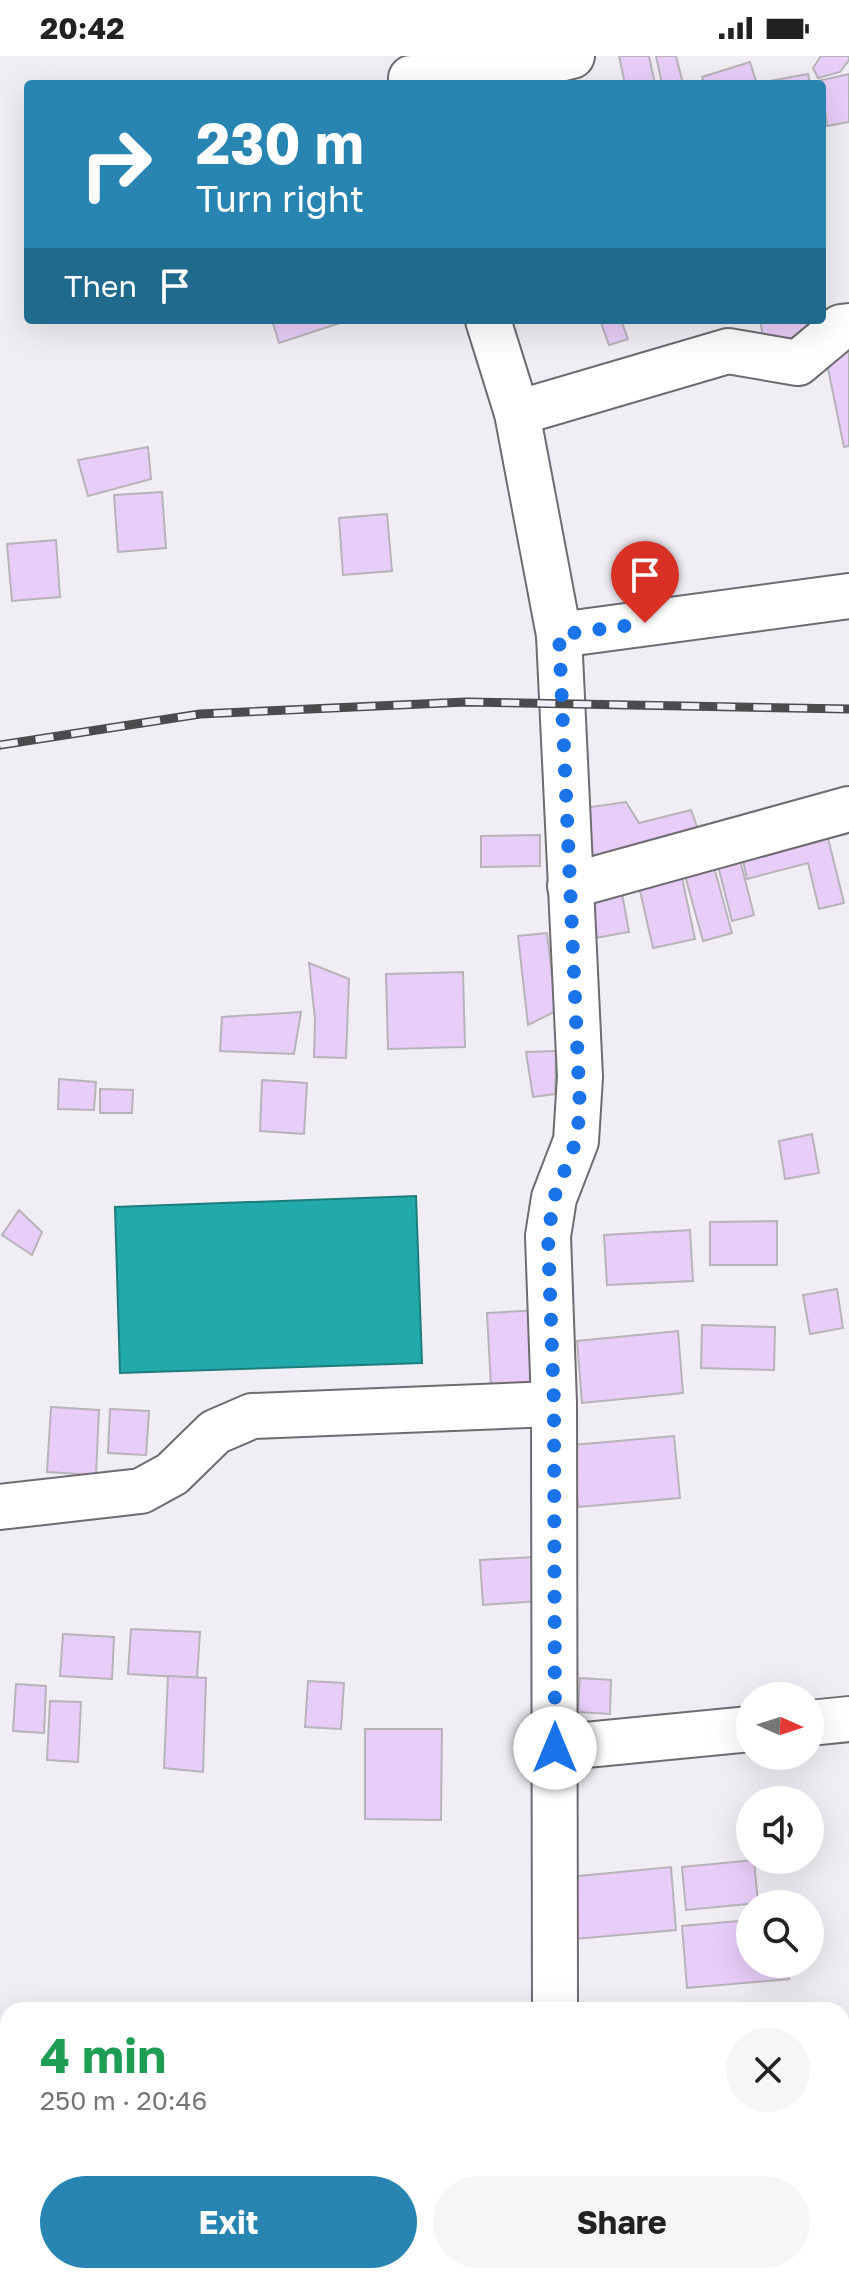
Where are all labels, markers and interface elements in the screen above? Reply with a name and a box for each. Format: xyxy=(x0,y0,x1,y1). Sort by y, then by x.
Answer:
text: 20:42 xyxy=(40,10,124,46)
text: 230 m xyxy=(196,109,364,176)
icon: right xyxy=(64,112,168,216)
text: Turn right xyxy=(196,177,364,220)
icon: arrive xyxy=(153,264,197,308)
text: Then xyxy=(64,268,137,304)
pin xyxy=(611,541,679,623)
icon: arrive xyxy=(623,553,667,597)
north arrow xyxy=(736,1682,824,1770)
map controls xyxy=(736,1682,824,1978)
position arrow xyxy=(513,1706,597,1790)
button: sound xyxy=(736,1786,824,1874)
button: search xyxy=(736,1890,824,1978)
text: 4 min xyxy=(40,2026,166,2084)
button: close xyxy=(726,2028,810,2112)
text: 250 m · 20:46 xyxy=(40,2085,207,2116)
button: Exit xyxy=(40,2176,417,2268)
button: Share xyxy=(433,2176,810,2268)

